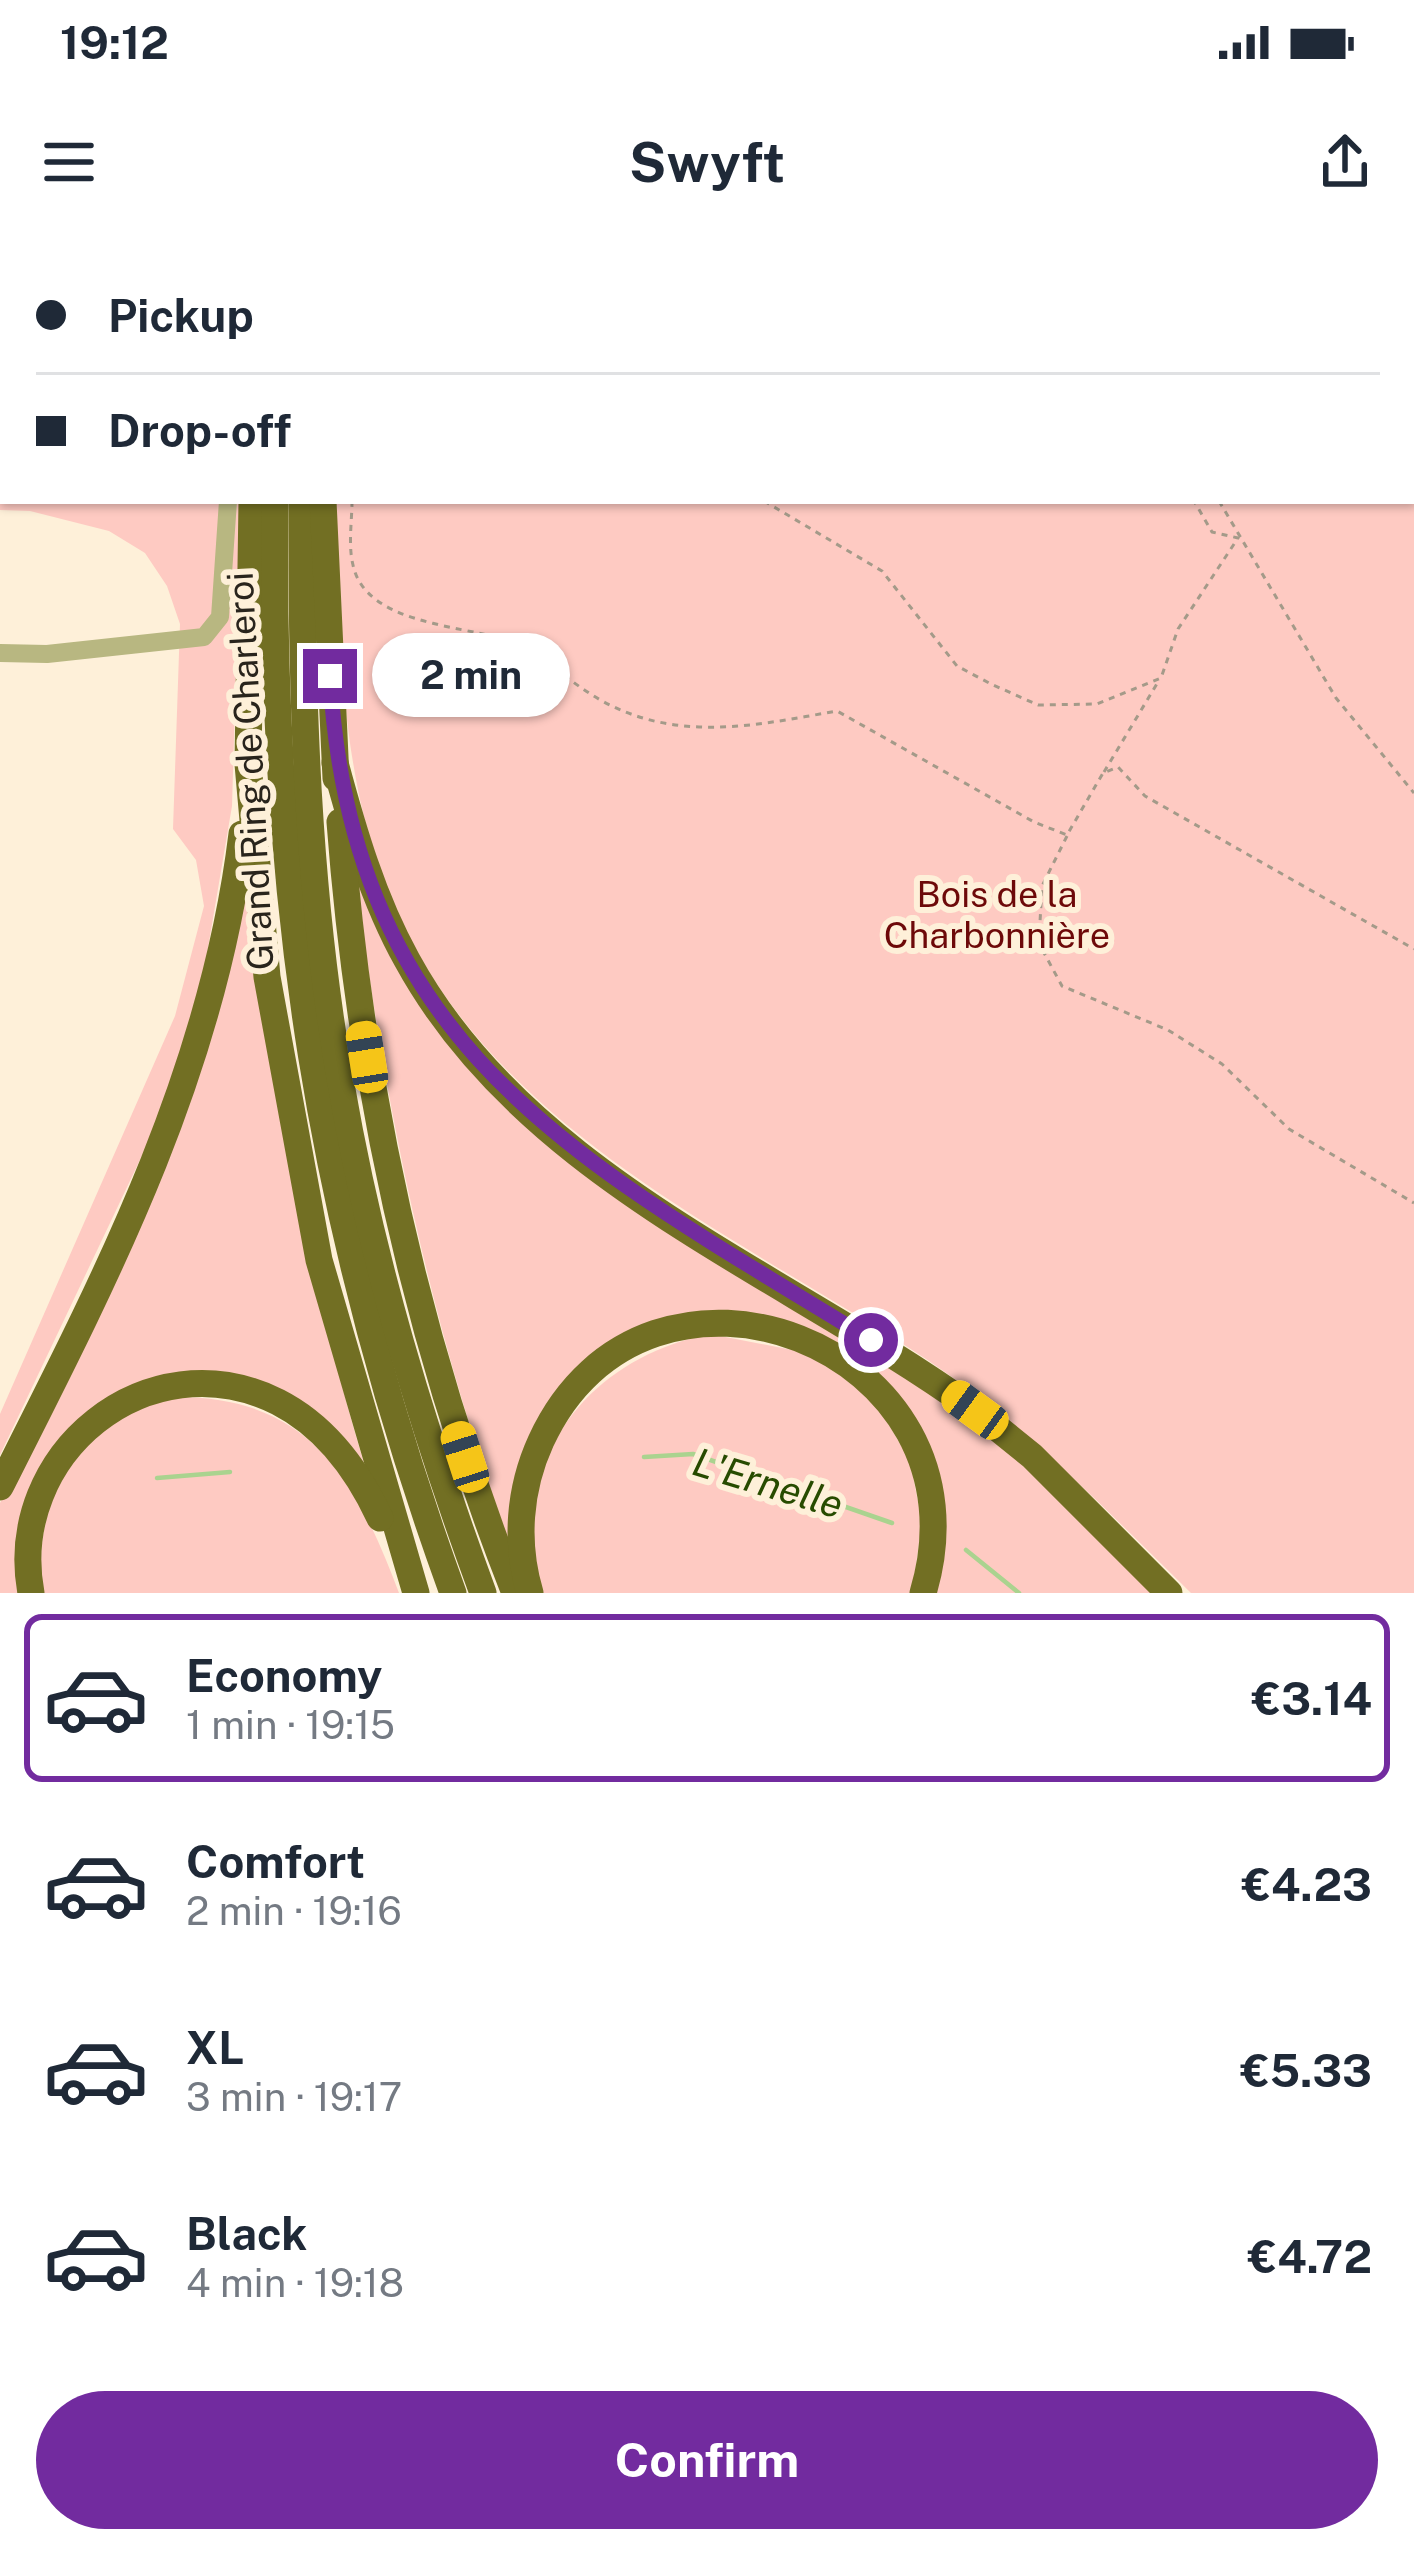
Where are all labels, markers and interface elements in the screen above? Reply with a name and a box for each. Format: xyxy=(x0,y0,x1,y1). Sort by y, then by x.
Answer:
text: 19:12 xyxy=(60,16,169,69)
icon: menu xyxy=(36,129,102,195)
icon: share xyxy=(1312,129,1378,195)
text: Swyft xyxy=(629,131,785,194)
text: Pickup xyxy=(108,289,254,342)
text: Drop-off xyxy=(108,404,291,457)
street label: Grand Ring de Charleroi xyxy=(219,571,281,971)
callout: 2 min xyxy=(372,634,570,718)
route end xyxy=(303,649,357,703)
text: 2 min xyxy=(420,652,522,698)
park label: Bois de la Charbonnière xyxy=(884,873,1110,956)
car xyxy=(344,1019,390,1095)
route start xyxy=(844,1313,898,1367)
car xyxy=(935,1374,1015,1446)
car xyxy=(437,1417,493,1497)
water label: L'Ernelle xyxy=(687,1438,849,1528)
icon: car xyxy=(42,1644,150,1752)
text: Economy xyxy=(186,1649,382,1702)
text: €3.14 xyxy=(1252,1672,1372,1725)
text: 1 min · 19:15 xyxy=(186,1702,395,1748)
icon: car xyxy=(42,1830,150,1938)
text: Comfort xyxy=(186,1835,365,1888)
text: €4.23 xyxy=(1242,1858,1372,1911)
text: 2 min · 19:16 xyxy=(186,1888,402,1934)
icon: car xyxy=(42,2016,150,2124)
text: XL xyxy=(186,2021,244,2074)
text: €5.33 xyxy=(1240,2044,1372,2097)
text: 3 min · 19:17 xyxy=(186,2074,402,2120)
icon: car xyxy=(42,2202,150,2310)
text: Black xyxy=(186,2207,307,2260)
text: €4.72 xyxy=(1248,2230,1372,2283)
text: 4 min · 19:18 xyxy=(186,2260,404,2306)
button: Confirm xyxy=(36,2391,1378,2529)

